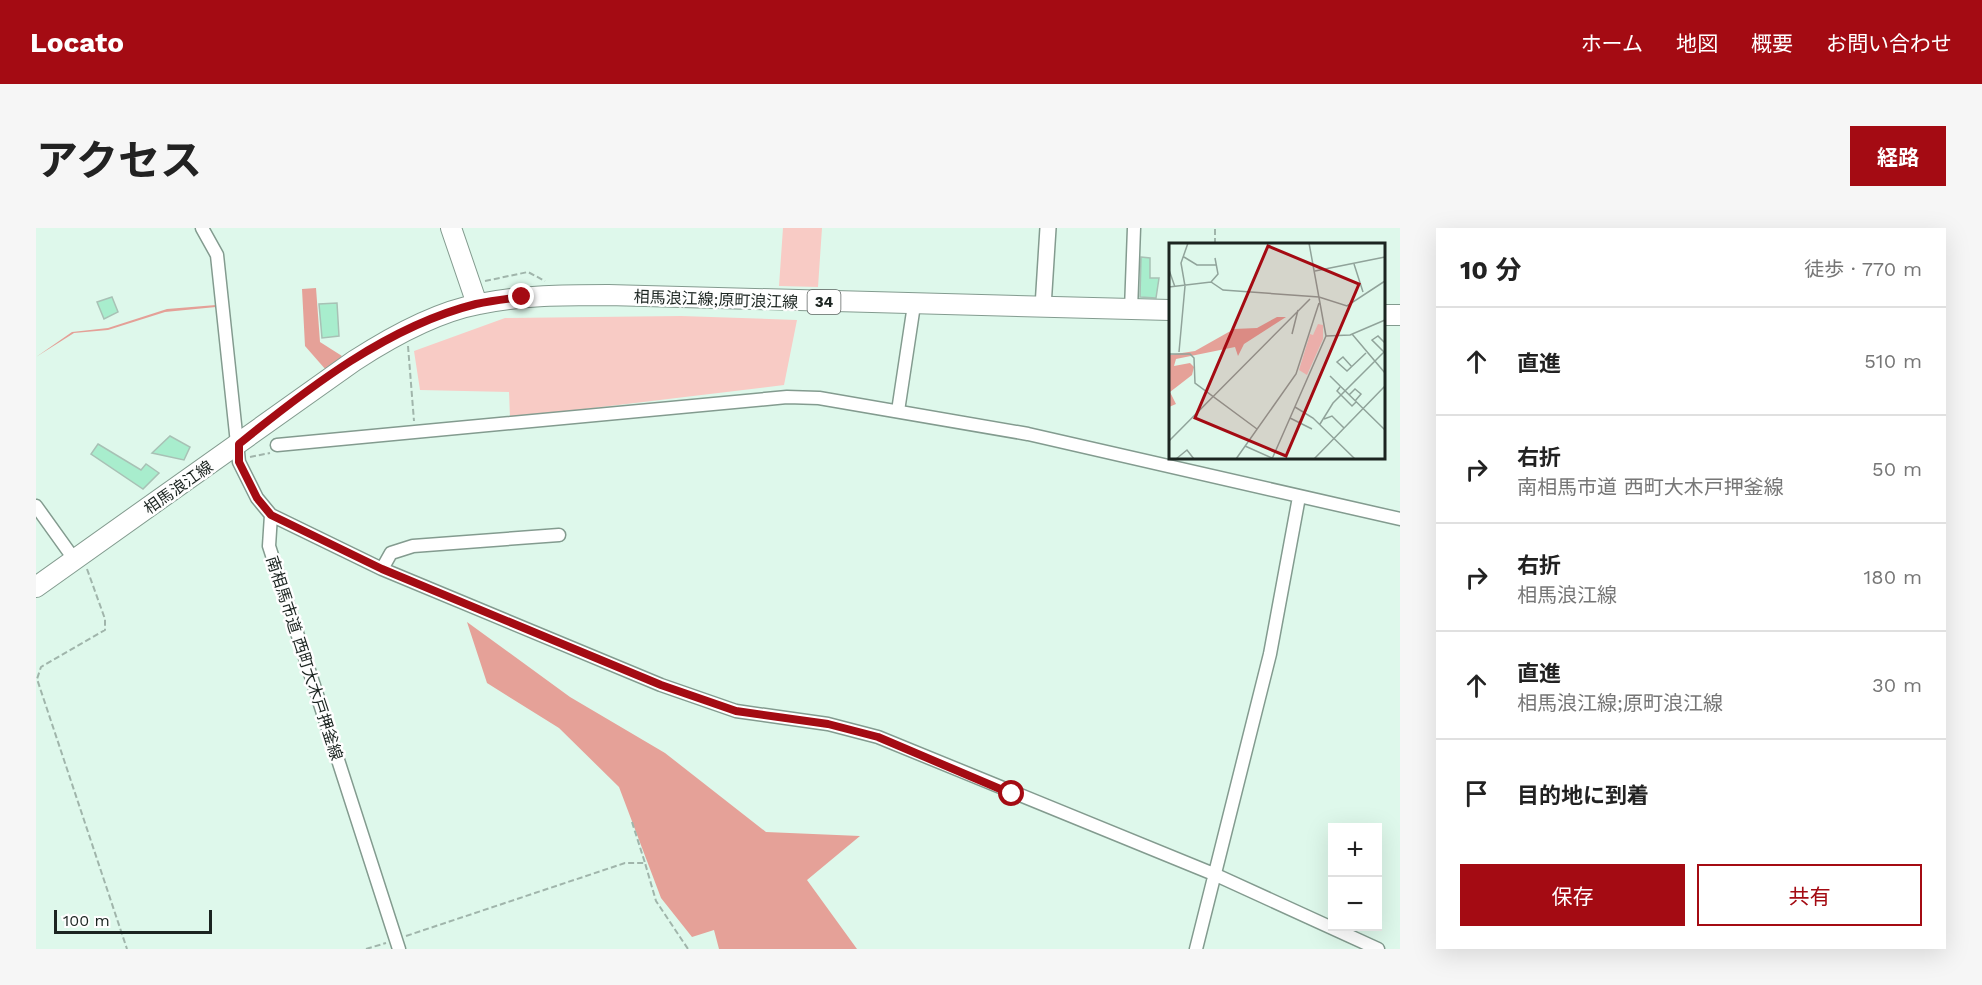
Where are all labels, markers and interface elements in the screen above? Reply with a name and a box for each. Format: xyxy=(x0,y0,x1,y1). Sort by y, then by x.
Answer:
text: Locato xyxy=(30,26,124,59)
text: ホーム xyxy=(1581,31,1643,56)
text: 地図 xyxy=(1676,31,1718,56)
text: 概要 xyxy=(1751,31,1793,56)
text: お問い合わせ xyxy=(1826,31,1952,56)
button: 経路 xyxy=(1850,126,1946,186)
text: アクセス xyxy=(36,136,202,185)
inset map xyxy=(1169,243,1385,459)
text: 10 分 xyxy=(1460,255,1521,285)
text: 徒歩 · 770 m xyxy=(1804,257,1922,281)
route end xyxy=(508,283,534,309)
street label: 相馬浪江線;原町浪江線 xyxy=(633,287,799,312)
road number: 34 xyxy=(808,290,840,314)
icon: ahead xyxy=(1460,345,1493,378)
text: 510 m xyxy=(1864,349,1922,373)
text: 直進 xyxy=(1517,351,1561,376)
text: 右折 xyxy=(1517,445,1561,470)
icon: right xyxy=(1460,453,1493,486)
street label: 相馬浪江線 xyxy=(140,457,217,518)
text: 50 m xyxy=(1872,457,1922,481)
text: 南相馬市道 西町大木戸押釜線 xyxy=(1517,475,1784,499)
text: 右折 xyxy=(1517,553,1561,578)
street label: 南相馬市道 西町大木戸押釜線 xyxy=(263,554,347,763)
icon: right xyxy=(1460,561,1493,594)
text: 180 m xyxy=(1864,565,1922,589)
text: 相馬浪江線 xyxy=(1517,583,1617,607)
text: 直進 xyxy=(1517,661,1561,686)
icon: ahead xyxy=(1460,669,1493,702)
text: 30 m xyxy=(1872,673,1922,697)
text: 相馬浪江線;原町浪江線 xyxy=(1517,691,1723,715)
icon: arrive xyxy=(1460,777,1493,810)
route start xyxy=(998,780,1024,806)
text: 目的地に到着 xyxy=(1517,783,1649,808)
map controls xyxy=(1328,823,1382,931)
button: + xyxy=(1328,823,1382,877)
button: 保存 xyxy=(1460,864,1685,926)
button: 共有 xyxy=(1697,864,1922,926)
button: − xyxy=(1328,877,1382,931)
scale bar xyxy=(54,907,212,934)
text: 100 m xyxy=(63,911,110,930)

